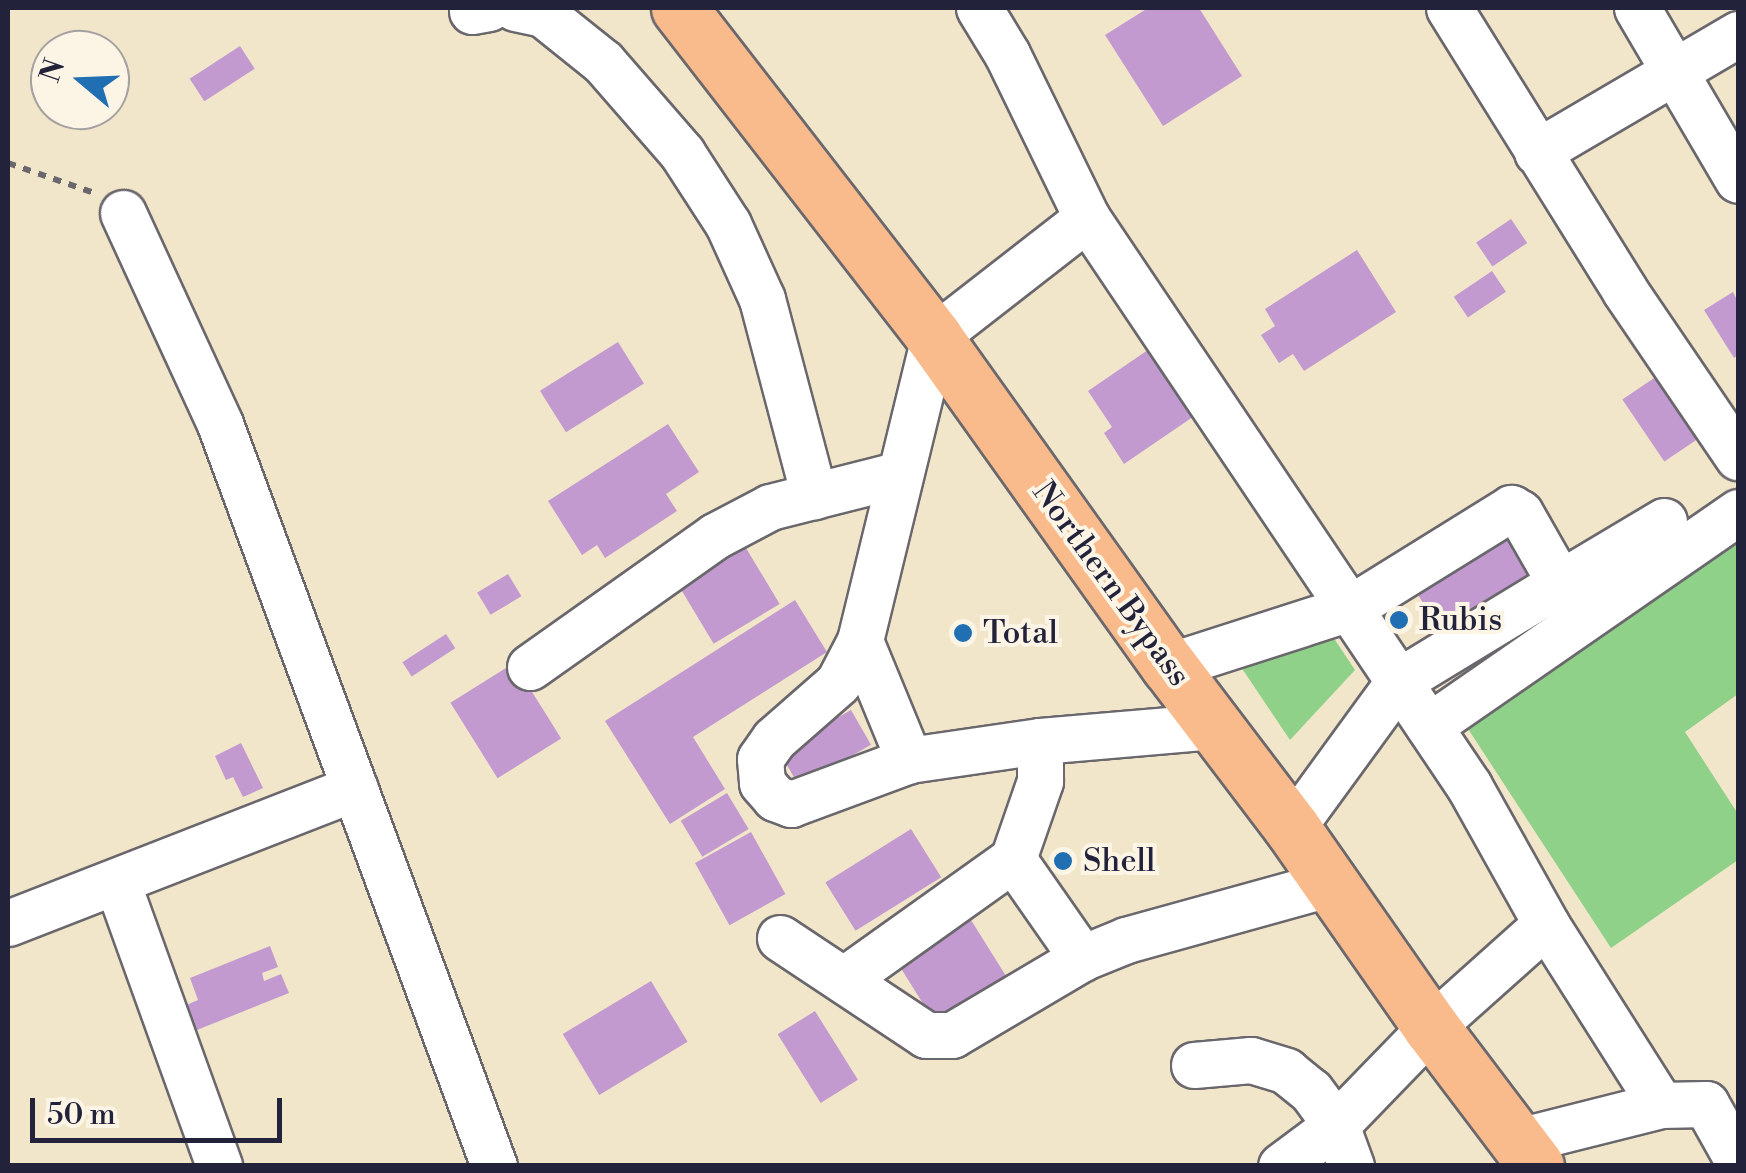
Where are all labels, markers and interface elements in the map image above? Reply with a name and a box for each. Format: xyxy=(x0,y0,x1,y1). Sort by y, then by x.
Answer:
north arrow xyxy=(30,30,130,130)
text: N xyxy=(33,55,73,87)
street label: Northern Bypass xyxy=(1024,474,1198,694)
place label: Rubis xyxy=(1419,601,1502,639)
marker: Rubis xyxy=(1388,609,1410,631)
place label: Total xyxy=(983,614,1058,652)
marker: Total xyxy=(952,622,974,644)
place label: Shell xyxy=(1083,842,1156,880)
marker: Shell xyxy=(1052,850,1074,872)
scale bar xyxy=(35,1078,288,1140)
text: 50 m xyxy=(47,1096,116,1134)

